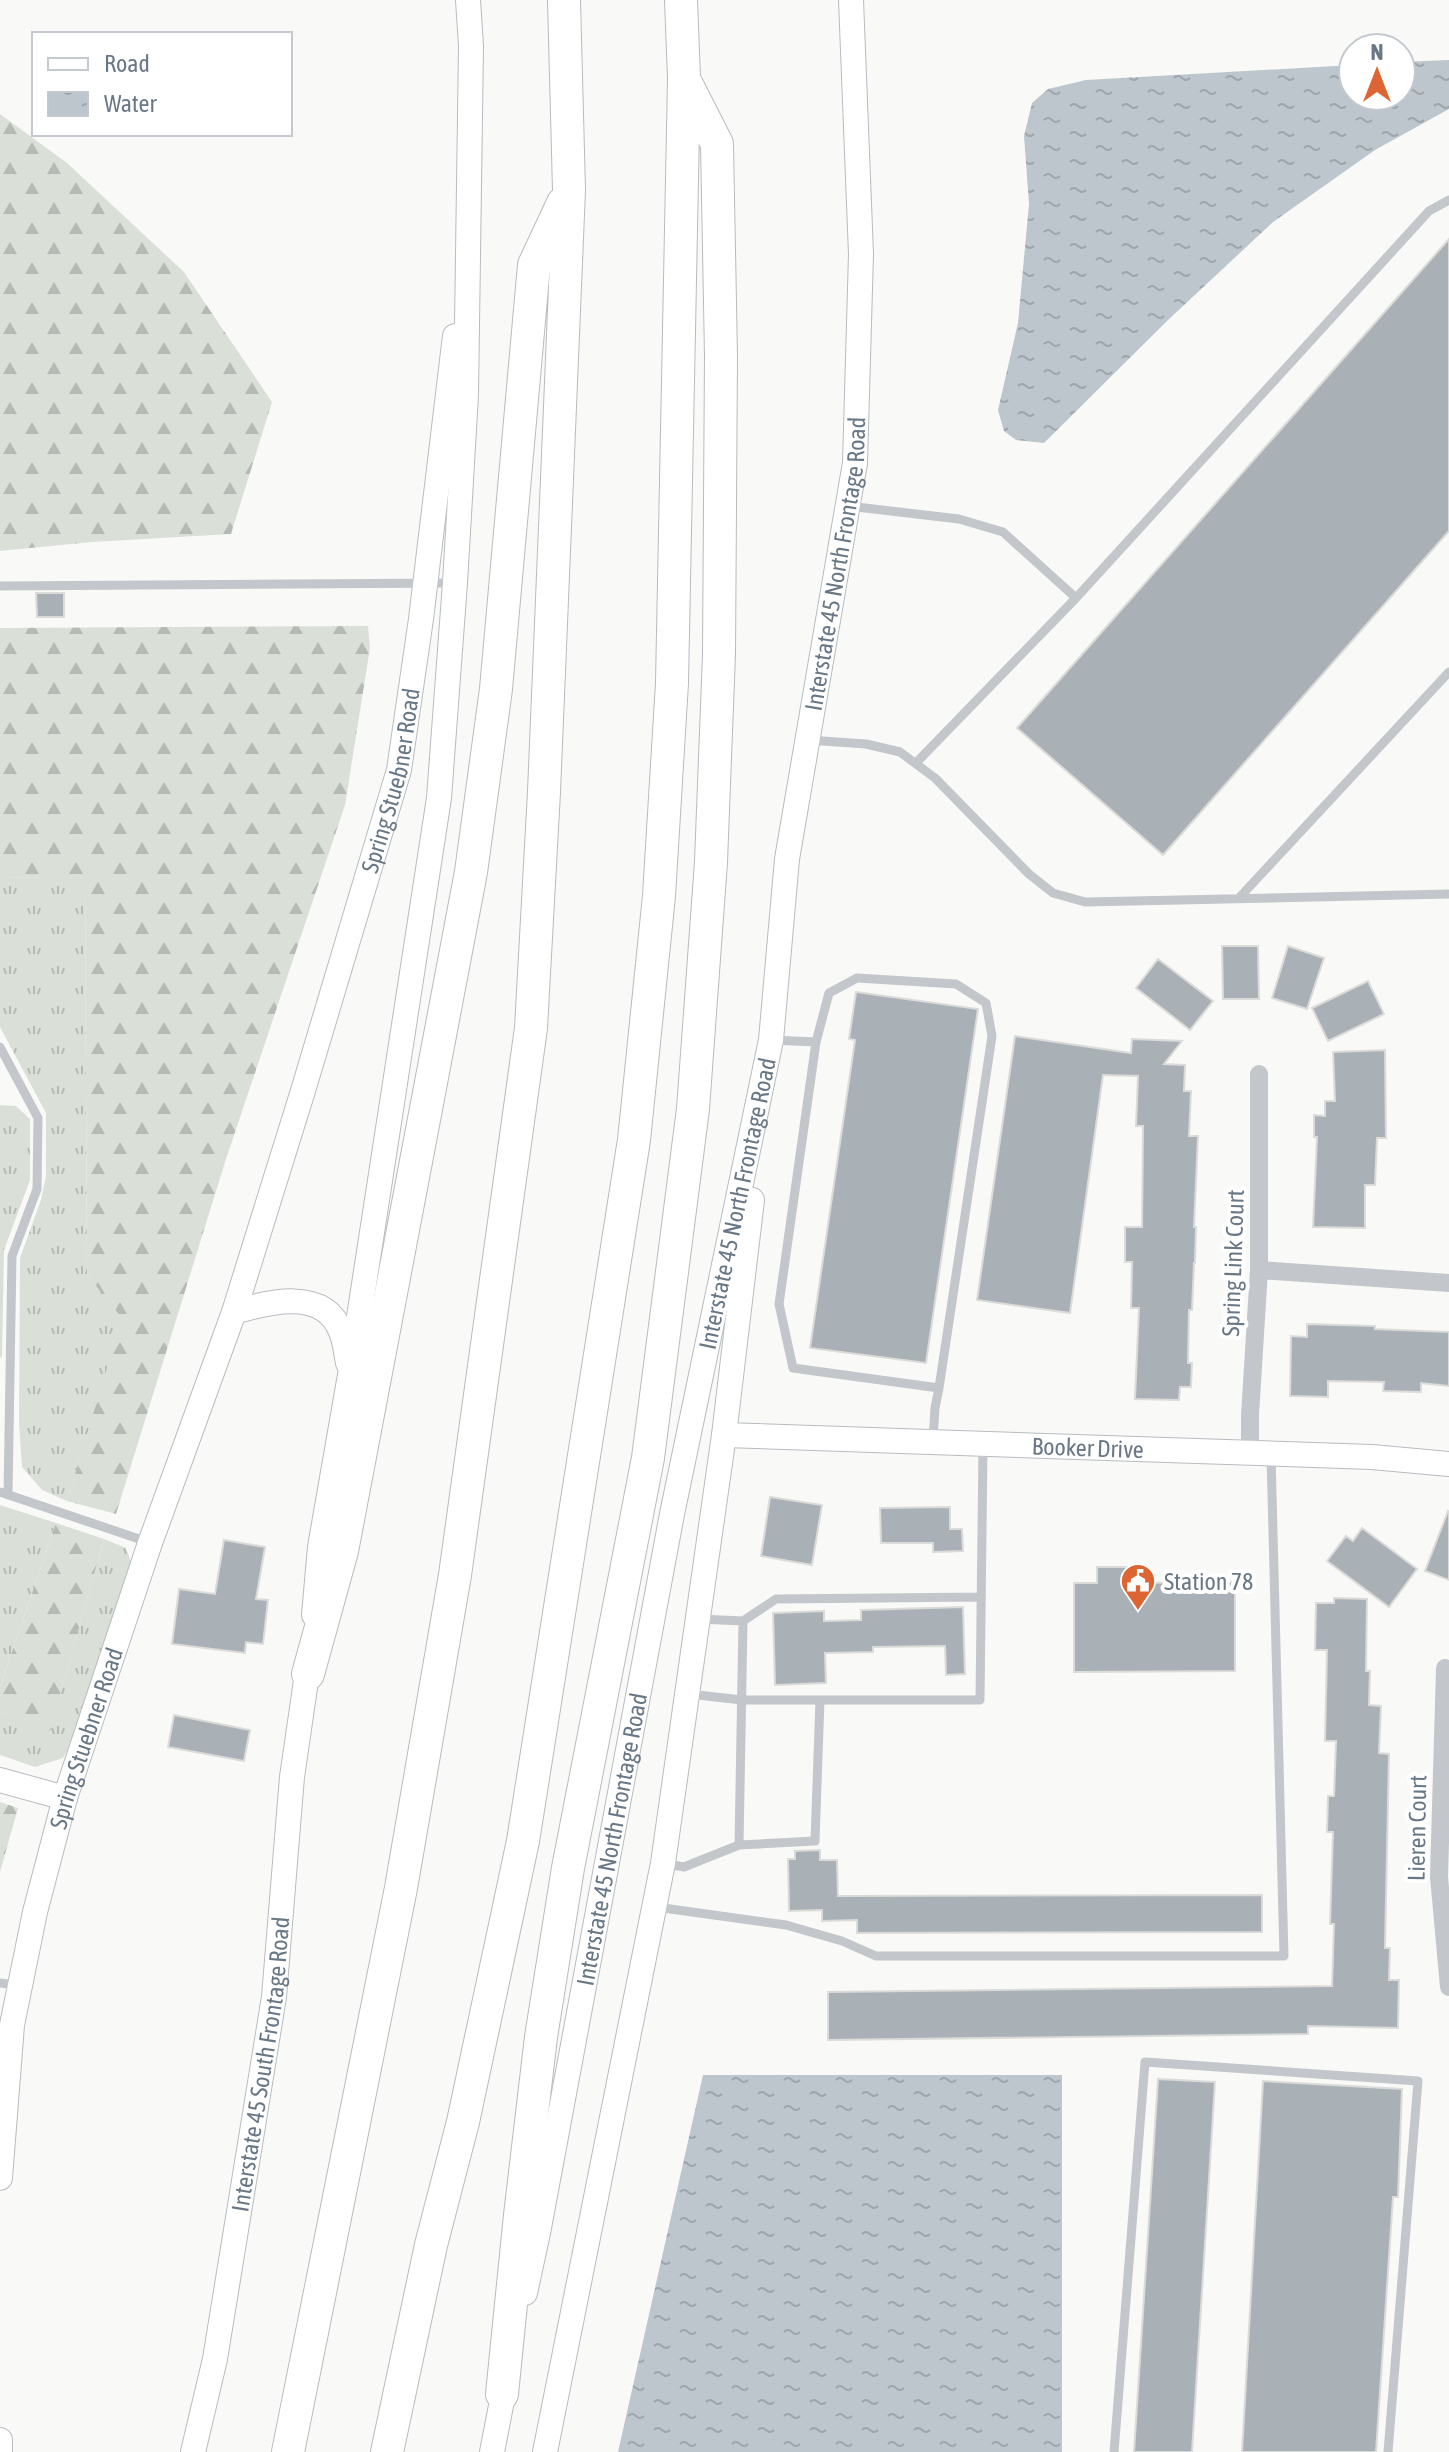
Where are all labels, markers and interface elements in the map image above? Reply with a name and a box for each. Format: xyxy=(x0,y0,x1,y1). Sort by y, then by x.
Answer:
legend xyxy=(32,32,292,136)
north arrow xyxy=(1337,32,1417,112)
text: N xyxy=(1371,39,1383,65)
text: Road xyxy=(104,50,150,77)
text: Water xyxy=(104,90,157,117)
street label: Interstate 45 North Frontage Road xyxy=(799,417,870,713)
street label: Spring Stuebner Road xyxy=(356,686,424,876)
street label: Interstate 45 North Frontage Road xyxy=(693,1055,780,1352)
street label: Spring Link Court xyxy=(1217,1189,1249,1337)
street label: Booker Drive xyxy=(1031,1432,1144,1463)
public building icon: Station 78 xyxy=(1119,1562,1157,1612)
place label: Station 78 xyxy=(1164,1568,1253,1595)
street label: Spring Stuebner Road xyxy=(44,1644,128,1832)
street label: Interstate 45 North Frontage Road xyxy=(571,1691,652,1988)
street label: Lieren Court xyxy=(1403,1775,1431,1881)
street label: Interstate 45 South Frontage Road xyxy=(226,1916,294,2214)

